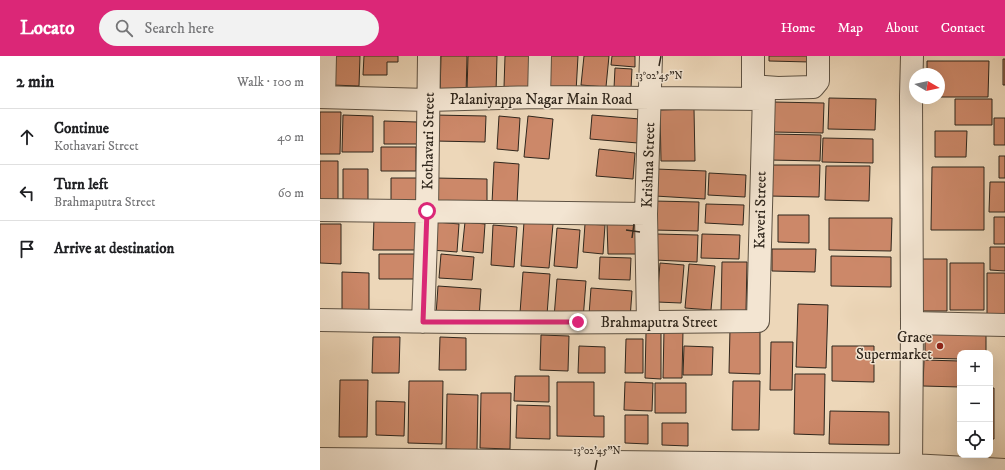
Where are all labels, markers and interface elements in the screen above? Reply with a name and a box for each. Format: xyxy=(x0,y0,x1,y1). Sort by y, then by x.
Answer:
search box xyxy=(99,10,379,46)
text: Locato xyxy=(20,17,75,40)
icon: search xyxy=(113,17,135,39)
text: Search here xyxy=(145,19,214,38)
text: Home xyxy=(781,19,815,37)
text: Map xyxy=(837,19,863,37)
text: About xyxy=(885,19,919,37)
text: Contact xyxy=(941,19,985,37)
north arrow xyxy=(909,68,945,104)
text: 13°02'45"N xyxy=(635,70,683,82)
text: 2 min xyxy=(16,71,54,93)
text: Walk · 100 m xyxy=(237,74,304,90)
street label: Palaniyappa Nagar Main Road xyxy=(450,90,633,109)
street label: Kothavari Street xyxy=(418,92,439,190)
text: Continue xyxy=(54,119,109,138)
street label: Krishna Street xyxy=(638,122,659,208)
icon: ahead xyxy=(16,126,38,148)
text: 40 m xyxy=(277,129,304,145)
text: Kothavari Street xyxy=(54,138,139,154)
street label: Kaveri Street xyxy=(750,171,771,249)
text: Turn left xyxy=(54,175,108,194)
icon: left xyxy=(16,182,38,204)
text: 60 m xyxy=(278,185,304,201)
text: Brahmaputra Street xyxy=(54,194,156,210)
route start xyxy=(418,202,436,220)
icon: arrive xyxy=(16,238,38,260)
text: Arrive at destination xyxy=(54,239,174,258)
route end xyxy=(569,313,587,331)
street label: Brahmaputra Street xyxy=(600,313,718,332)
place label: Grace Supermarket xyxy=(856,328,932,364)
marker: Grace Supermarket xyxy=(935,341,945,351)
map controls xyxy=(957,350,993,458)
button: + xyxy=(957,350,993,386)
button: − xyxy=(957,386,993,422)
button: locate xyxy=(957,422,993,458)
text: 13°02'45"N xyxy=(573,445,621,457)

